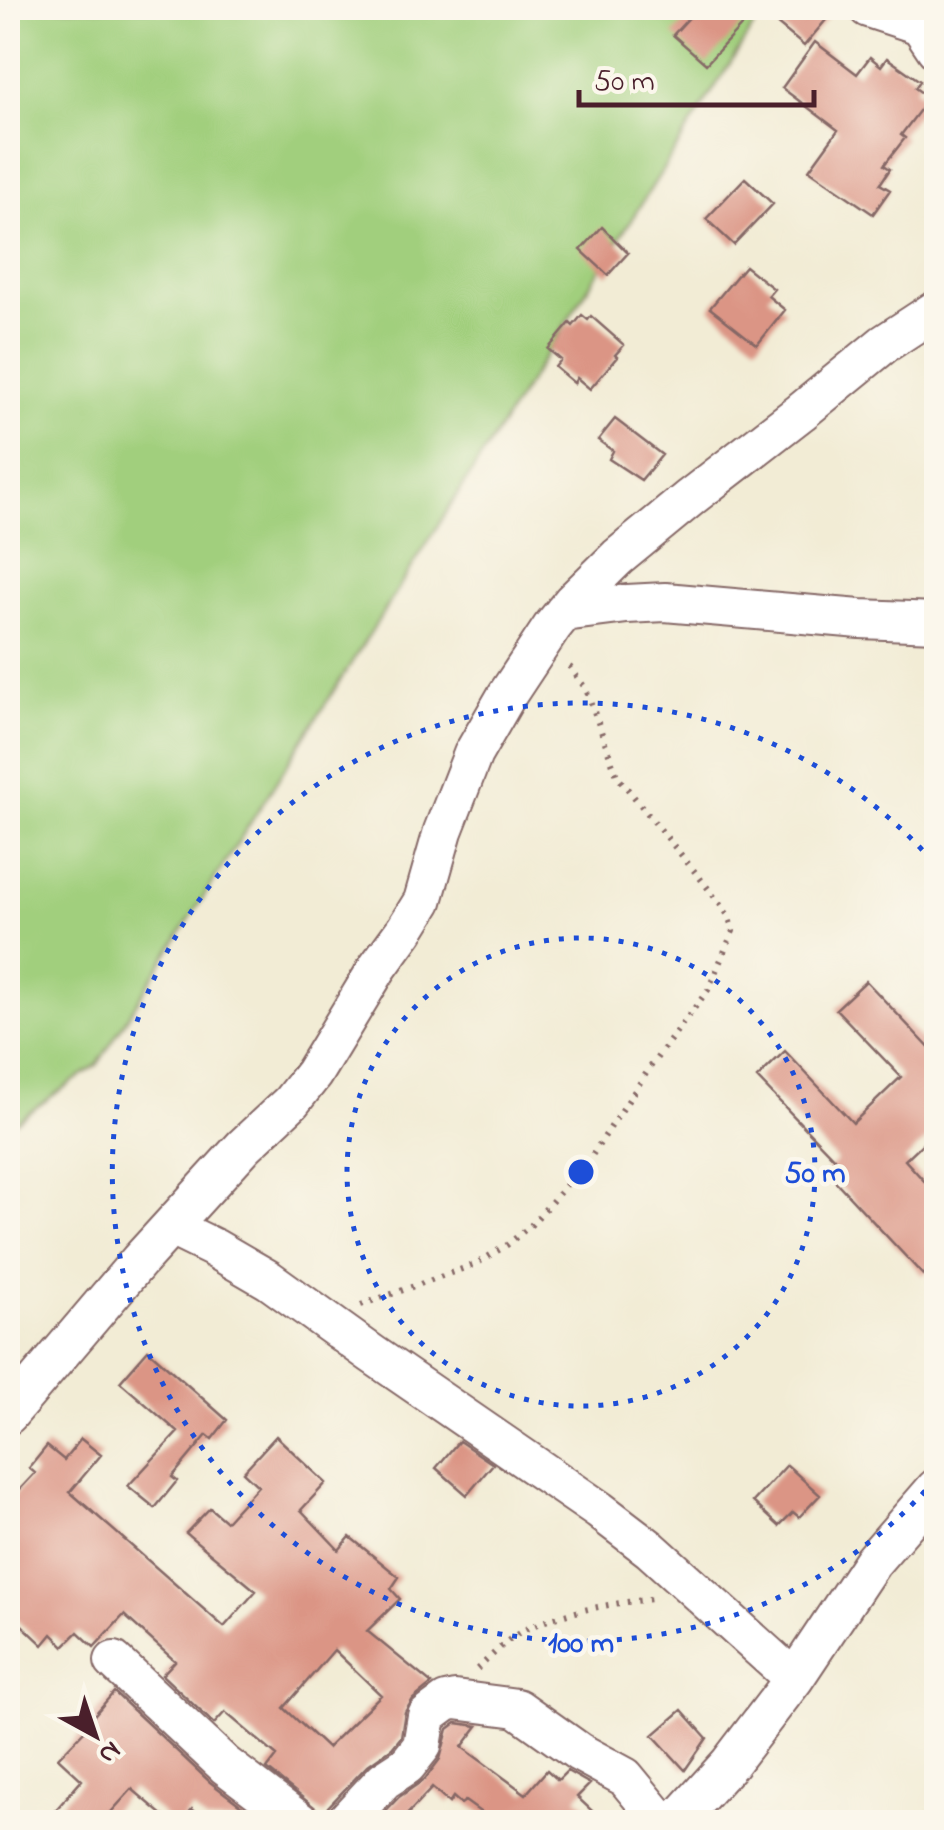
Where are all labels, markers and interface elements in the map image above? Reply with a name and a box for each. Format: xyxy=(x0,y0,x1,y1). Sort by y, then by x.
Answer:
scale bar xyxy=(579,45,814,107)
text: 50 m xyxy=(594,61,655,105)
text: 50 m xyxy=(785,1153,845,1197)
centre of rings xyxy=(563,1154,599,1190)
text: 100 m xyxy=(548,1623,614,1667)
north arrow xyxy=(45,1685,145,1785)
text: N xyxy=(88,1730,129,1773)

